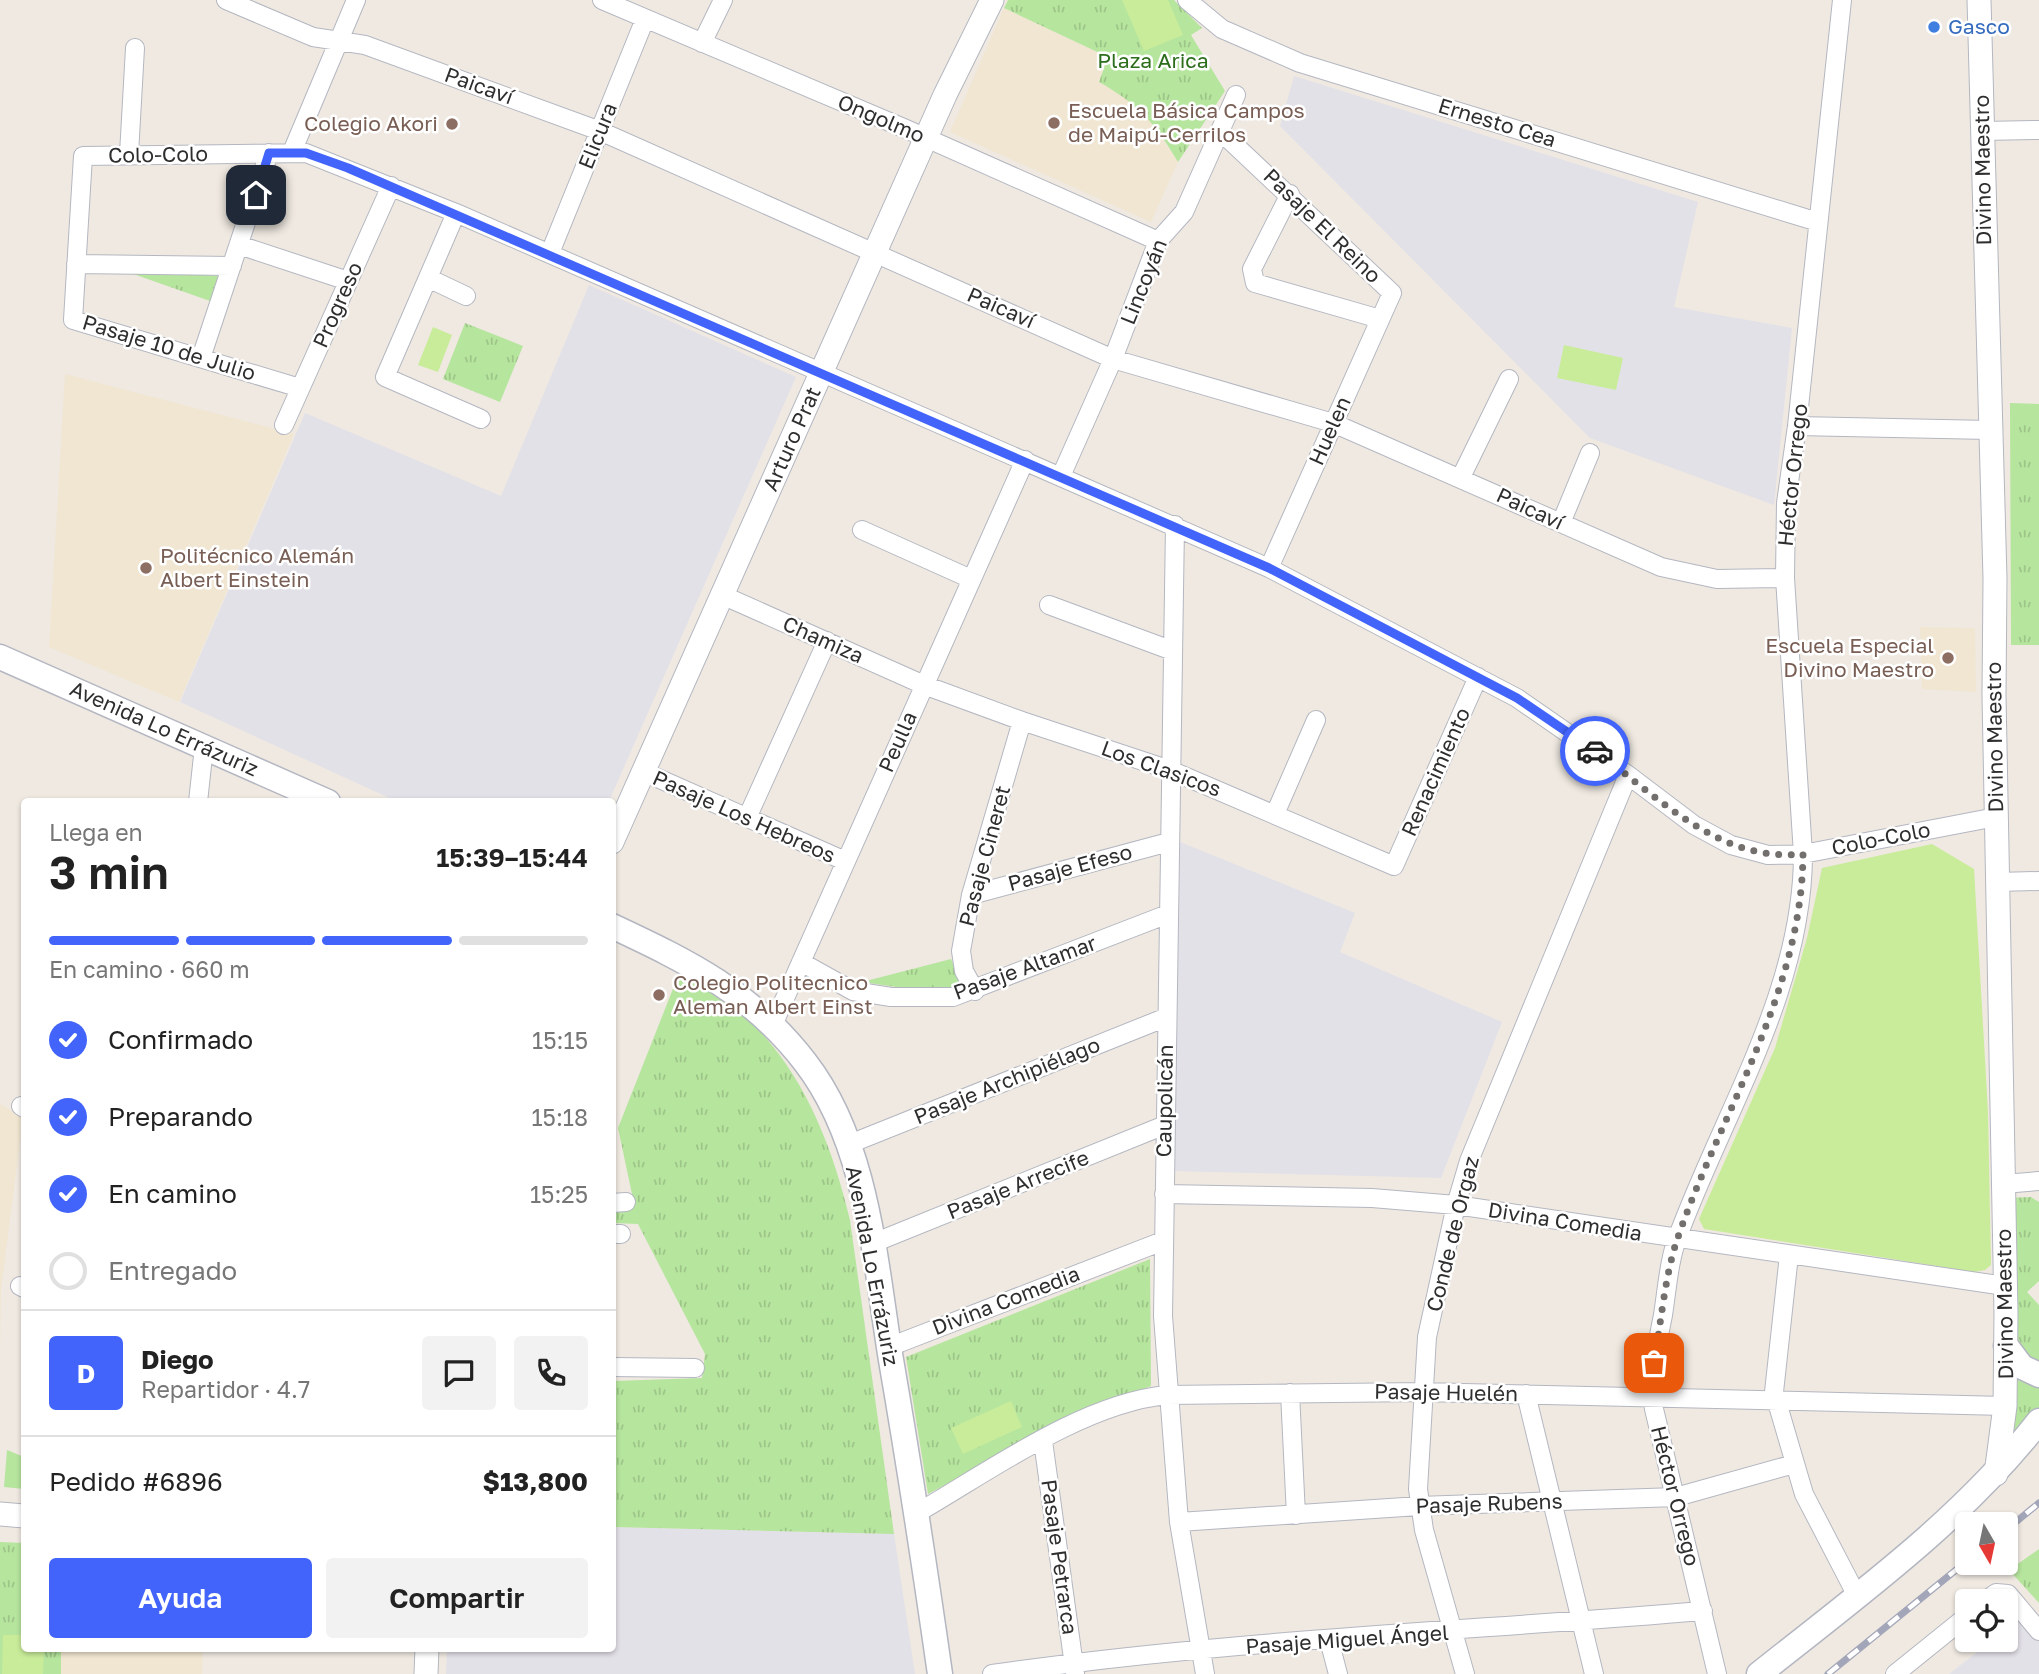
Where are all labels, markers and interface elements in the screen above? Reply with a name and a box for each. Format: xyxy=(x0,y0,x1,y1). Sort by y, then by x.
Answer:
place label: Gasco xyxy=(1948,13,2010,39)
marker: Gasco xyxy=(1926,19,1942,35)
park label: Plaza Arica xyxy=(1097,47,1209,73)
street label: Paicaví xyxy=(441,61,519,110)
street label: Ongolmo xyxy=(834,88,929,148)
street label: Ernesto Cea xyxy=(1435,92,1559,152)
street label: Divino Maestro xyxy=(1968,94,1996,246)
place label: Escuela Básica Campos de Maipú-Cerrilos xyxy=(1068,97,1305,147)
street label: Elicura xyxy=(572,99,622,173)
place label: Colegio Akori xyxy=(304,110,438,136)
marker: Escuela Básica Campos de Maipú-Cerrilos xyxy=(1046,115,1062,131)
marker: Colegio Akori xyxy=(444,116,460,132)
street label: Colo-Colo xyxy=(108,140,208,168)
street label: Pasaje El Reino xyxy=(1258,163,1387,288)
pin xyxy=(226,165,286,225)
icon: home xyxy=(237,176,275,214)
street label: Lincoyán xyxy=(1114,235,1172,328)
street label: Progreso xyxy=(307,258,367,352)
street label: Paicaví xyxy=(964,281,1041,334)
street label: Pasaje 10 de Julio xyxy=(80,308,259,386)
street label: Arturo Prat xyxy=(757,382,826,495)
street label: Huelen xyxy=(1302,392,1356,469)
street label: Héctor Orrego xyxy=(1772,402,1812,548)
street label: Paicaví xyxy=(1493,481,1569,536)
place label: Politécnico Alemán Albert Einstein xyxy=(160,542,354,592)
marker: Politécnico Alemán Albert Einstein xyxy=(138,560,154,576)
street label: Chamiza xyxy=(779,610,868,668)
place label: Escuela Especial Divino Maestro xyxy=(1765,632,1934,682)
marker: Escuela Especial Divino Maestro xyxy=(1940,650,1956,666)
street label: Divino Maestro xyxy=(1980,661,2008,813)
street label: Avenida Lo Errázuriz xyxy=(66,675,263,781)
street label: Renacimiento xyxy=(1395,703,1475,840)
street label: Peulla xyxy=(872,707,922,776)
courier xyxy=(1560,716,1630,786)
icon: car xyxy=(1576,732,1614,770)
street label: Los Clasicos xyxy=(1098,734,1225,802)
street label: Pasaje Los Hebreos xyxy=(649,764,840,868)
street label: Pasaje Cineret xyxy=(953,782,1015,929)
street label: Colo-Colo xyxy=(1829,816,1932,860)
text: Llega en xyxy=(49,818,143,846)
street label: Pasaje Efeso xyxy=(1005,838,1135,896)
text: 15:39–15:44 xyxy=(436,842,588,873)
text: 3 min xyxy=(49,844,169,899)
street label: Pasaje Altamar xyxy=(950,929,1100,1005)
text: En camino · 660 m xyxy=(49,955,250,983)
place label: Colegio Politecnico Aleman Albert Einst xyxy=(673,969,873,1019)
marker: Colegio Politecnico Aleman Albert Einst xyxy=(651,987,667,1003)
icon: check xyxy=(49,1021,87,1059)
text: Confirmado xyxy=(108,1024,253,1055)
text: 15:15 xyxy=(532,1026,588,1054)
street label: Pasaje Archipiélago xyxy=(910,1031,1103,1129)
street label: Caupolicán xyxy=(1150,1044,1178,1158)
icon: check xyxy=(49,1098,87,1136)
text: Preparando xyxy=(108,1101,253,1132)
text: 15:18 xyxy=(531,1103,588,1131)
street label: Pasaje Arrecife xyxy=(943,1144,1092,1224)
street label: Conde de Orgaz xyxy=(1420,1153,1484,1314)
street label: Avenida Lo Errázuriz xyxy=(841,1164,905,1368)
icon: check xyxy=(49,1175,87,1213)
text: En camino xyxy=(108,1178,237,1209)
text: 15:25 xyxy=(530,1180,588,1208)
street label: Divina Comedia xyxy=(1486,1196,1644,1246)
street label: Divino Maestro xyxy=(1990,1228,2018,1380)
text: Entregado xyxy=(108,1255,237,1286)
street label: Divina Comedia xyxy=(928,1260,1083,1340)
pin xyxy=(1624,1333,1684,1393)
button: chat xyxy=(422,1336,496,1410)
button: phone xyxy=(514,1336,588,1410)
text: Diego xyxy=(141,1344,214,1375)
icon: bag xyxy=(1635,1344,1673,1382)
text: D xyxy=(77,1358,95,1389)
text: Repartidor · 4.7 xyxy=(141,1375,310,1403)
street label: Pasaje Huelén xyxy=(1374,1378,1518,1406)
street label: Héctor Orrego xyxy=(1646,1423,1706,1568)
text: Pedido #6896 xyxy=(49,1466,223,1497)
text: $13,800 xyxy=(483,1466,588,1497)
street label: Pasaje Petrarca xyxy=(1036,1477,1084,1636)
street label: Pasaje Rubens xyxy=(1415,1487,1563,1519)
north arrow xyxy=(1955,1512,2018,1575)
map controls xyxy=(1955,1512,2018,1652)
button: Ayuda xyxy=(49,1558,312,1638)
button: Compartir xyxy=(326,1558,588,1638)
button: locate xyxy=(1955,1589,2018,1652)
street label: Pasaje Miguel Ángel xyxy=(1244,1619,1449,1659)

